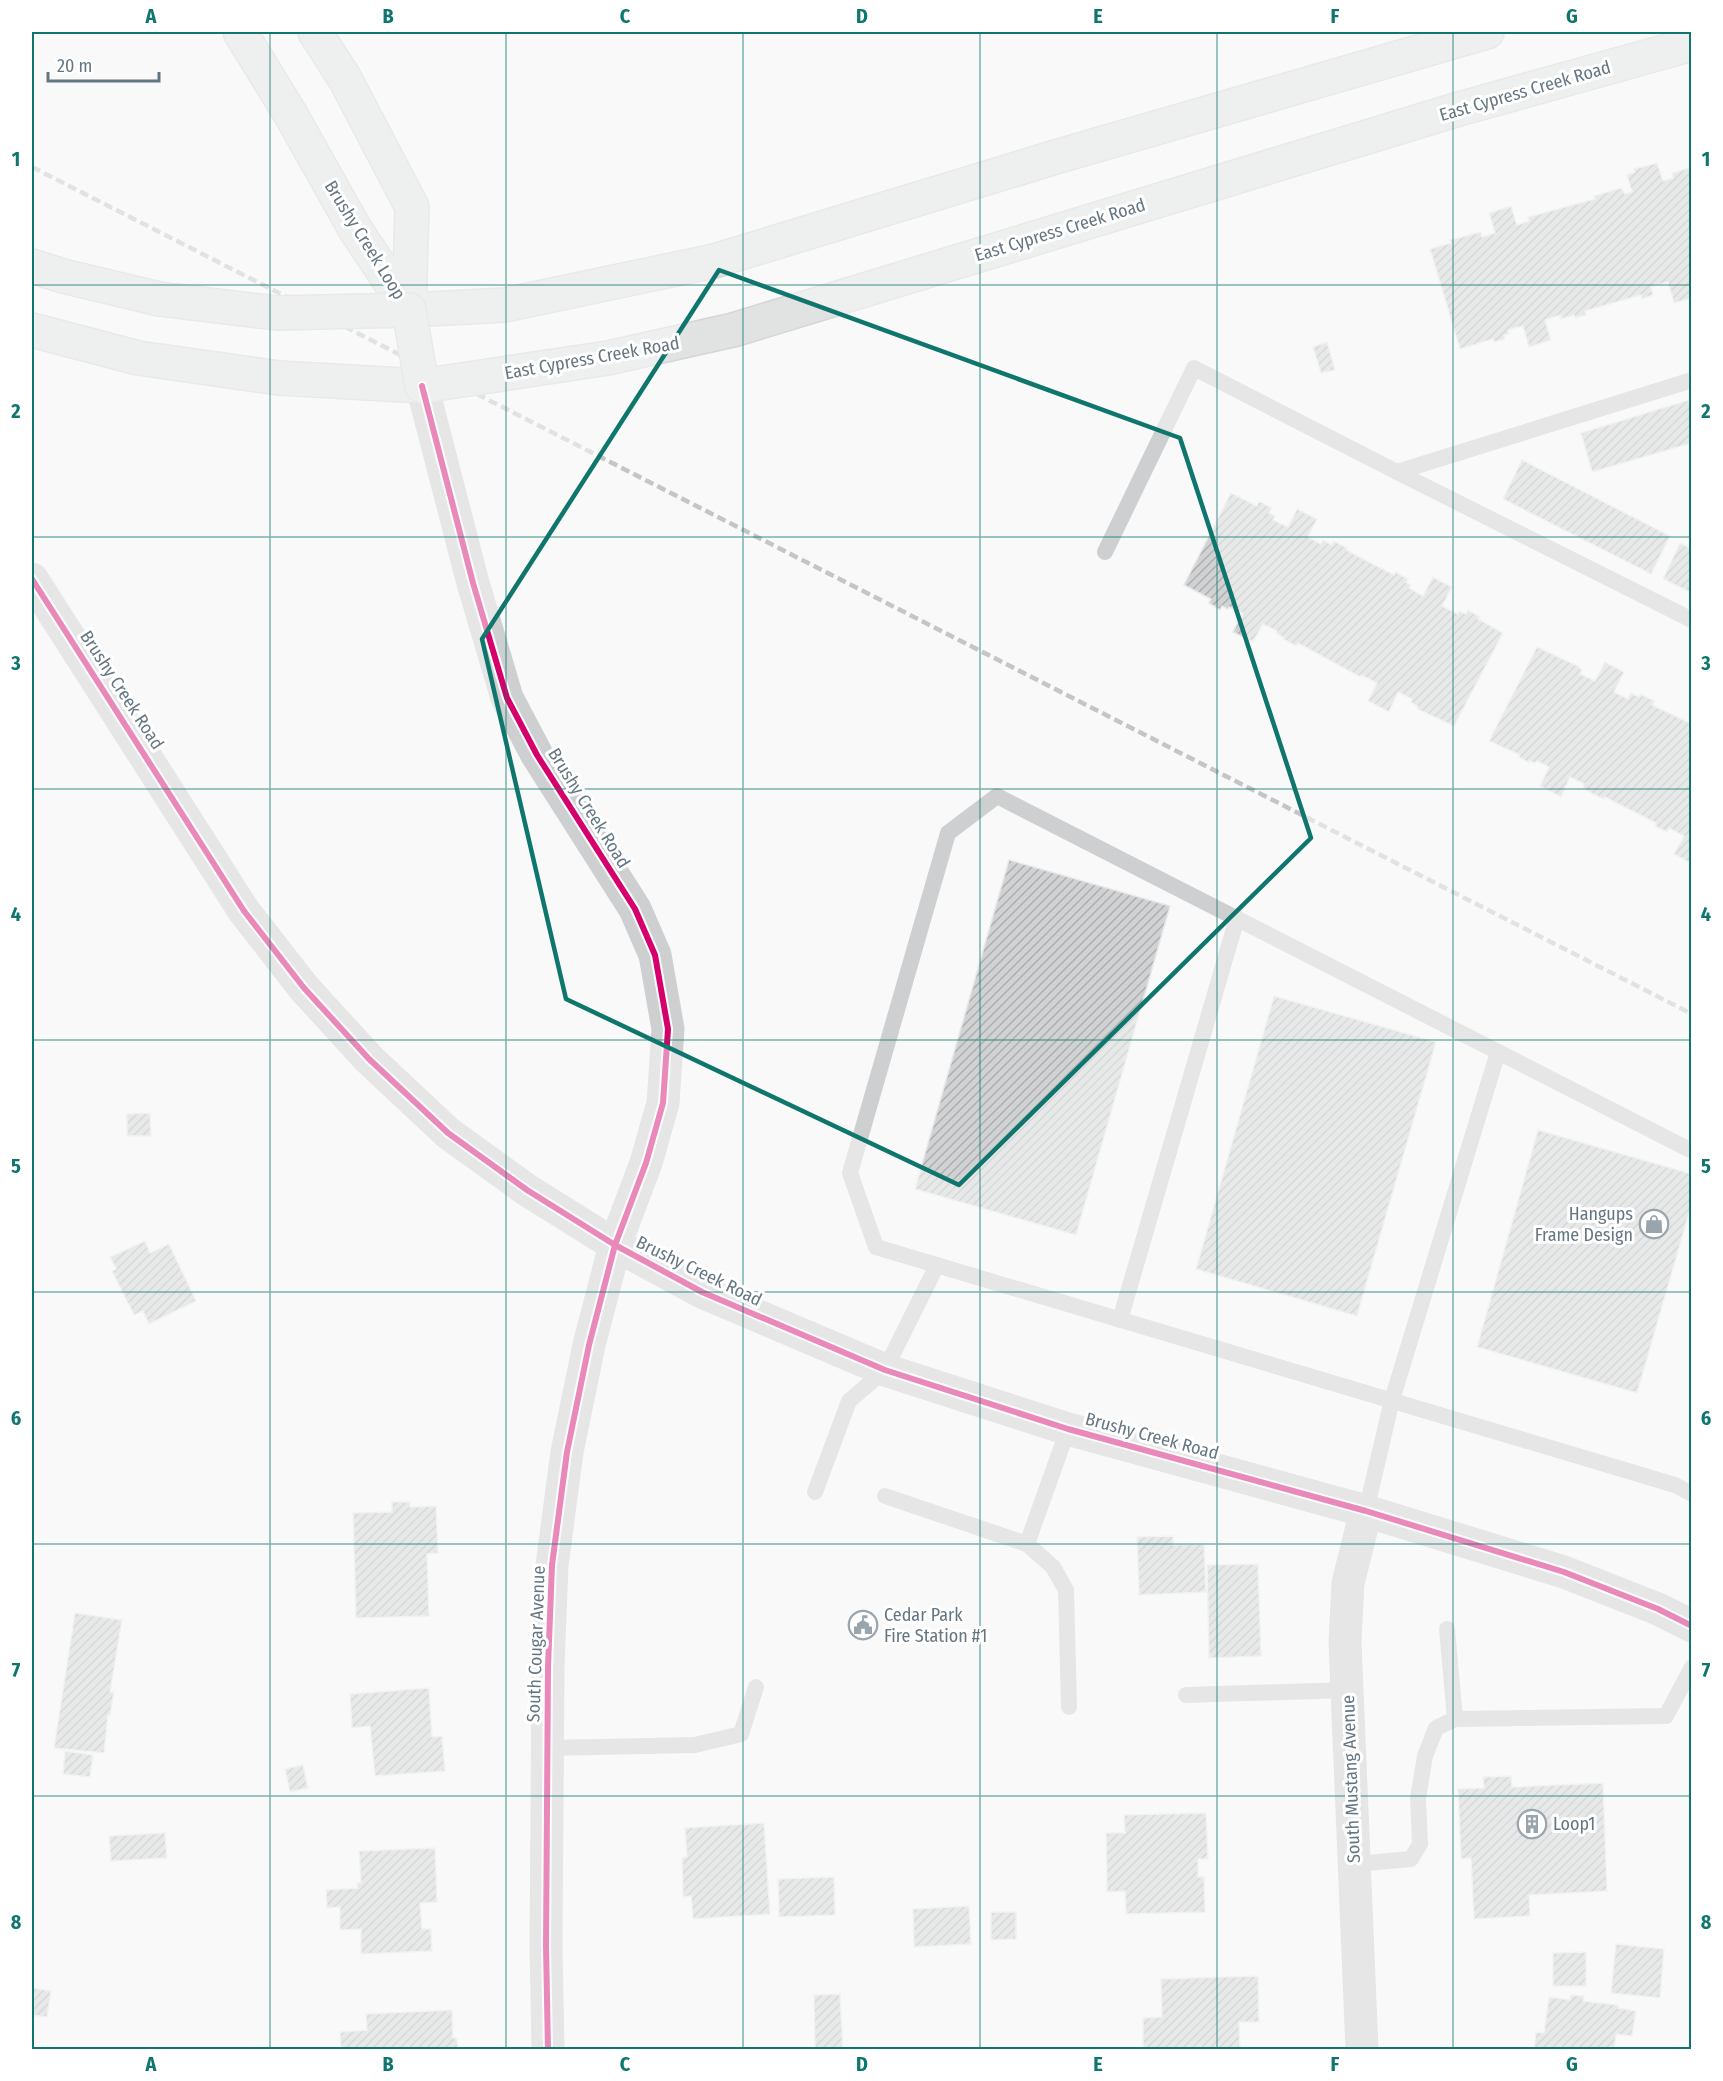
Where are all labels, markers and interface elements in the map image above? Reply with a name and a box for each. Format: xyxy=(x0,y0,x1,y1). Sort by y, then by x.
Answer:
text: A xyxy=(145,4,158,28)
text: B xyxy=(382,4,394,28)
text: C xyxy=(620,4,631,28)
text: D xyxy=(856,4,868,28)
text: E xyxy=(1093,4,1103,28)
text: F xyxy=(1331,4,1340,28)
text: G xyxy=(1566,4,1578,28)
scale bar xyxy=(48,45,159,83)
text: 20 m xyxy=(57,55,92,77)
street label: East Cypress Creek Road xyxy=(1437,56,1613,126)
text: 1 xyxy=(12,147,20,171)
text: 1 xyxy=(1702,147,1710,171)
street label: Brushy Creek Loop xyxy=(320,177,410,303)
street label: East Cypress Creek Road xyxy=(972,194,1148,266)
street label: East Cypress Creek Road xyxy=(503,332,681,384)
text: 2 xyxy=(10,399,21,423)
text: 2 xyxy=(1700,399,1711,423)
street label: Brushy Creek Road xyxy=(75,626,169,754)
text: 3 xyxy=(10,651,21,675)
text: 3 xyxy=(1700,651,1711,675)
street label: Brushy Creek Road xyxy=(543,744,635,872)
text: 4 xyxy=(11,902,21,926)
text: 4 xyxy=(1701,902,1711,926)
text: 5 xyxy=(11,1154,21,1178)
text: 5 xyxy=(1701,1154,1711,1178)
place label: Hangups Frame Design xyxy=(1535,1203,1633,1246)
shop icon: Hangups Frame Design xyxy=(1638,1208,1670,1240)
street label: Brushy Creek Road xyxy=(633,1231,765,1311)
text: 6 xyxy=(11,1406,21,1430)
text: 6 xyxy=(1701,1406,1711,1430)
street label: Brushy Creek Road xyxy=(1083,1408,1221,1464)
street label: South Cougar Avenue xyxy=(522,1565,550,1723)
place label: Cedar Park Fire Station #1 xyxy=(884,1604,987,1647)
public building icon: Cedar Park Fire Station #1 xyxy=(847,1609,879,1641)
text: 7 xyxy=(12,1658,21,1682)
text: 7 xyxy=(1702,1658,1711,1682)
street label: South Mustang Avenue xyxy=(1337,1694,1365,1863)
building icon: Loop1 xyxy=(1516,1808,1548,1840)
place label: Loop1 xyxy=(1553,1813,1595,1835)
text: 8 xyxy=(11,1910,22,1934)
text: 8 xyxy=(1701,1910,1712,1934)
text: A xyxy=(145,2052,158,2076)
text: B xyxy=(382,2052,394,2076)
text: C xyxy=(620,2052,631,2076)
text: D xyxy=(856,2052,868,2076)
text: E xyxy=(1093,2052,1103,2076)
text: F xyxy=(1331,2052,1340,2076)
text: G xyxy=(1566,2052,1578,2076)

